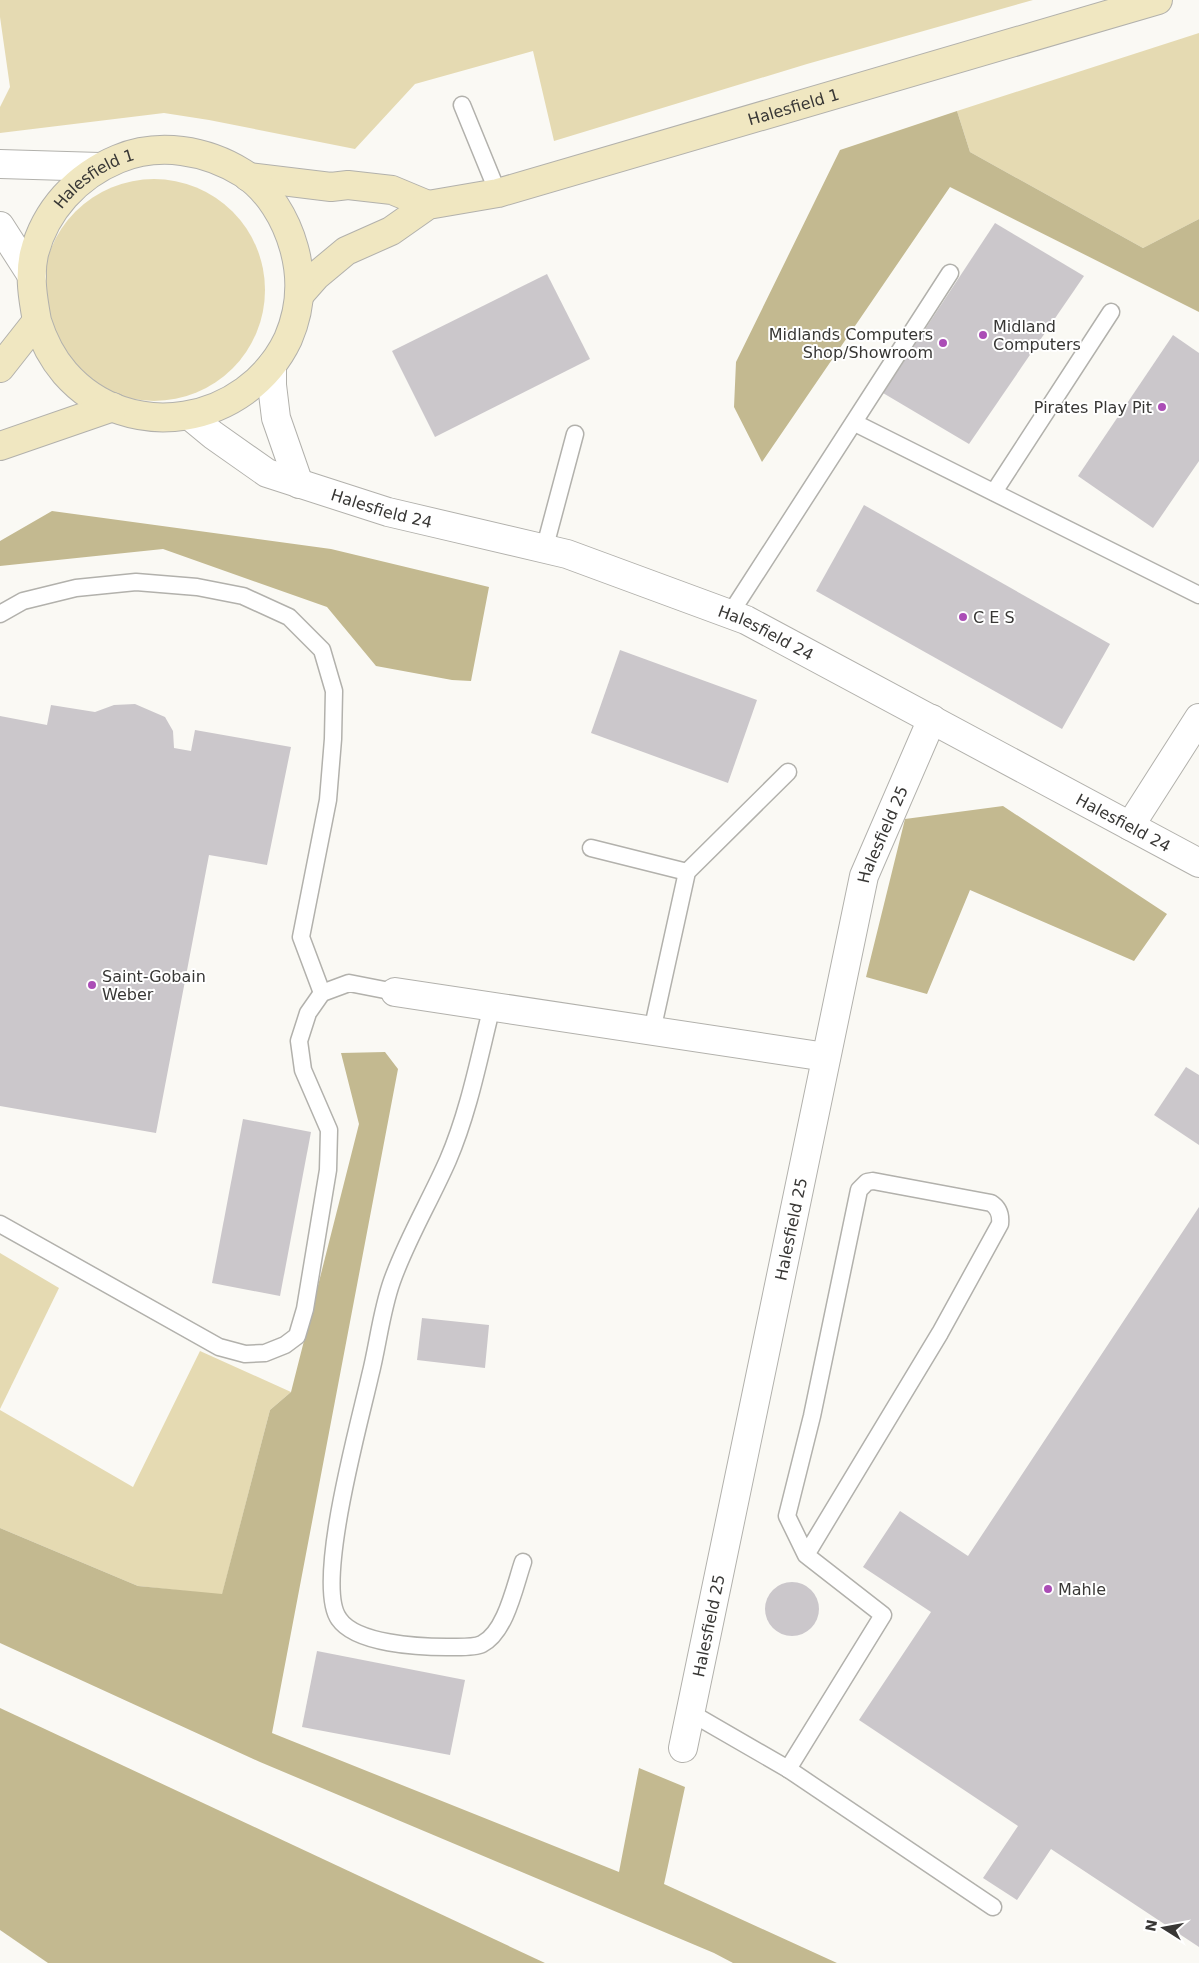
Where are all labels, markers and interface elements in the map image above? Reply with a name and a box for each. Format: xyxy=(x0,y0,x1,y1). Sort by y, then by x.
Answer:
street label: Halesfield 1 xyxy=(745,84,841,129)
street label: Halesfield 1 xyxy=(49,145,136,212)
place label: Midland Computers xyxy=(993,317,1081,354)
place label: Midlands Computers Shop/Showroom xyxy=(769,325,933,362)
marker: Midland Computers xyxy=(977,329,989,341)
marker: Midlands Computers Shop/Showroom xyxy=(937,337,949,349)
place label: Pirates Play Pit xyxy=(1034,398,1152,417)
marker: Pirates Play Pit xyxy=(1156,401,1168,413)
street label: Halesfield 24 xyxy=(329,485,434,532)
street label: Halesfield 24 xyxy=(716,601,817,664)
place label: C E S xyxy=(973,608,1015,627)
marker: C E S xyxy=(957,611,969,623)
street label: Halesfield 25 xyxy=(853,783,912,885)
street label: Halesfield 24 xyxy=(1073,789,1174,856)
place label: Saint-Gobain Weber xyxy=(102,967,206,1004)
marker: Saint-Gobain Weber xyxy=(86,979,98,991)
street label: Halesfield 25 xyxy=(771,1176,811,1282)
street label: Halesfield 25 xyxy=(688,1573,728,1679)
place label: Mahle xyxy=(1058,1580,1106,1599)
marker: Mahle xyxy=(1042,1583,1054,1595)
north arrow xyxy=(1139,1903,1189,1953)
text: N xyxy=(1142,1918,1160,1933)

